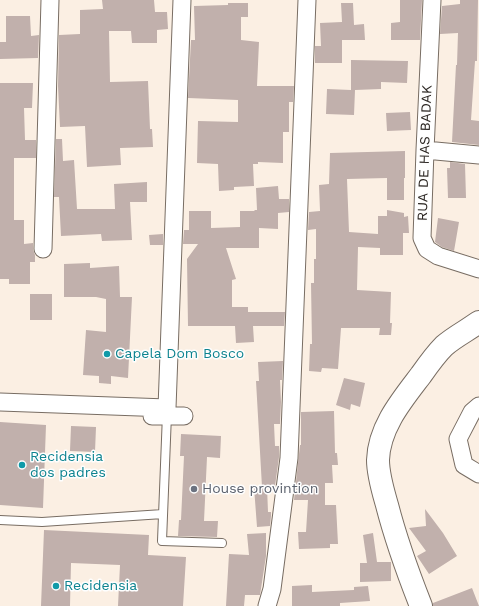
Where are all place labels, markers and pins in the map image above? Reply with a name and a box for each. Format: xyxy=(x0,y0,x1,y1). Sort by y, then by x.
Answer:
place label: Capela Dom Bosco xyxy=(115,346,244,362)
marker: Capela Dom Bosco xyxy=(102,349,112,359)
place label: Recidensia dos padres xyxy=(30,449,106,482)
marker: Recidensia dos padres xyxy=(17,460,27,470)
place label: House provintion xyxy=(202,481,318,497)
marker: House provintion xyxy=(189,484,199,494)
place label: Recidensia xyxy=(64,578,137,594)
marker: Recidensia xyxy=(51,581,61,591)

